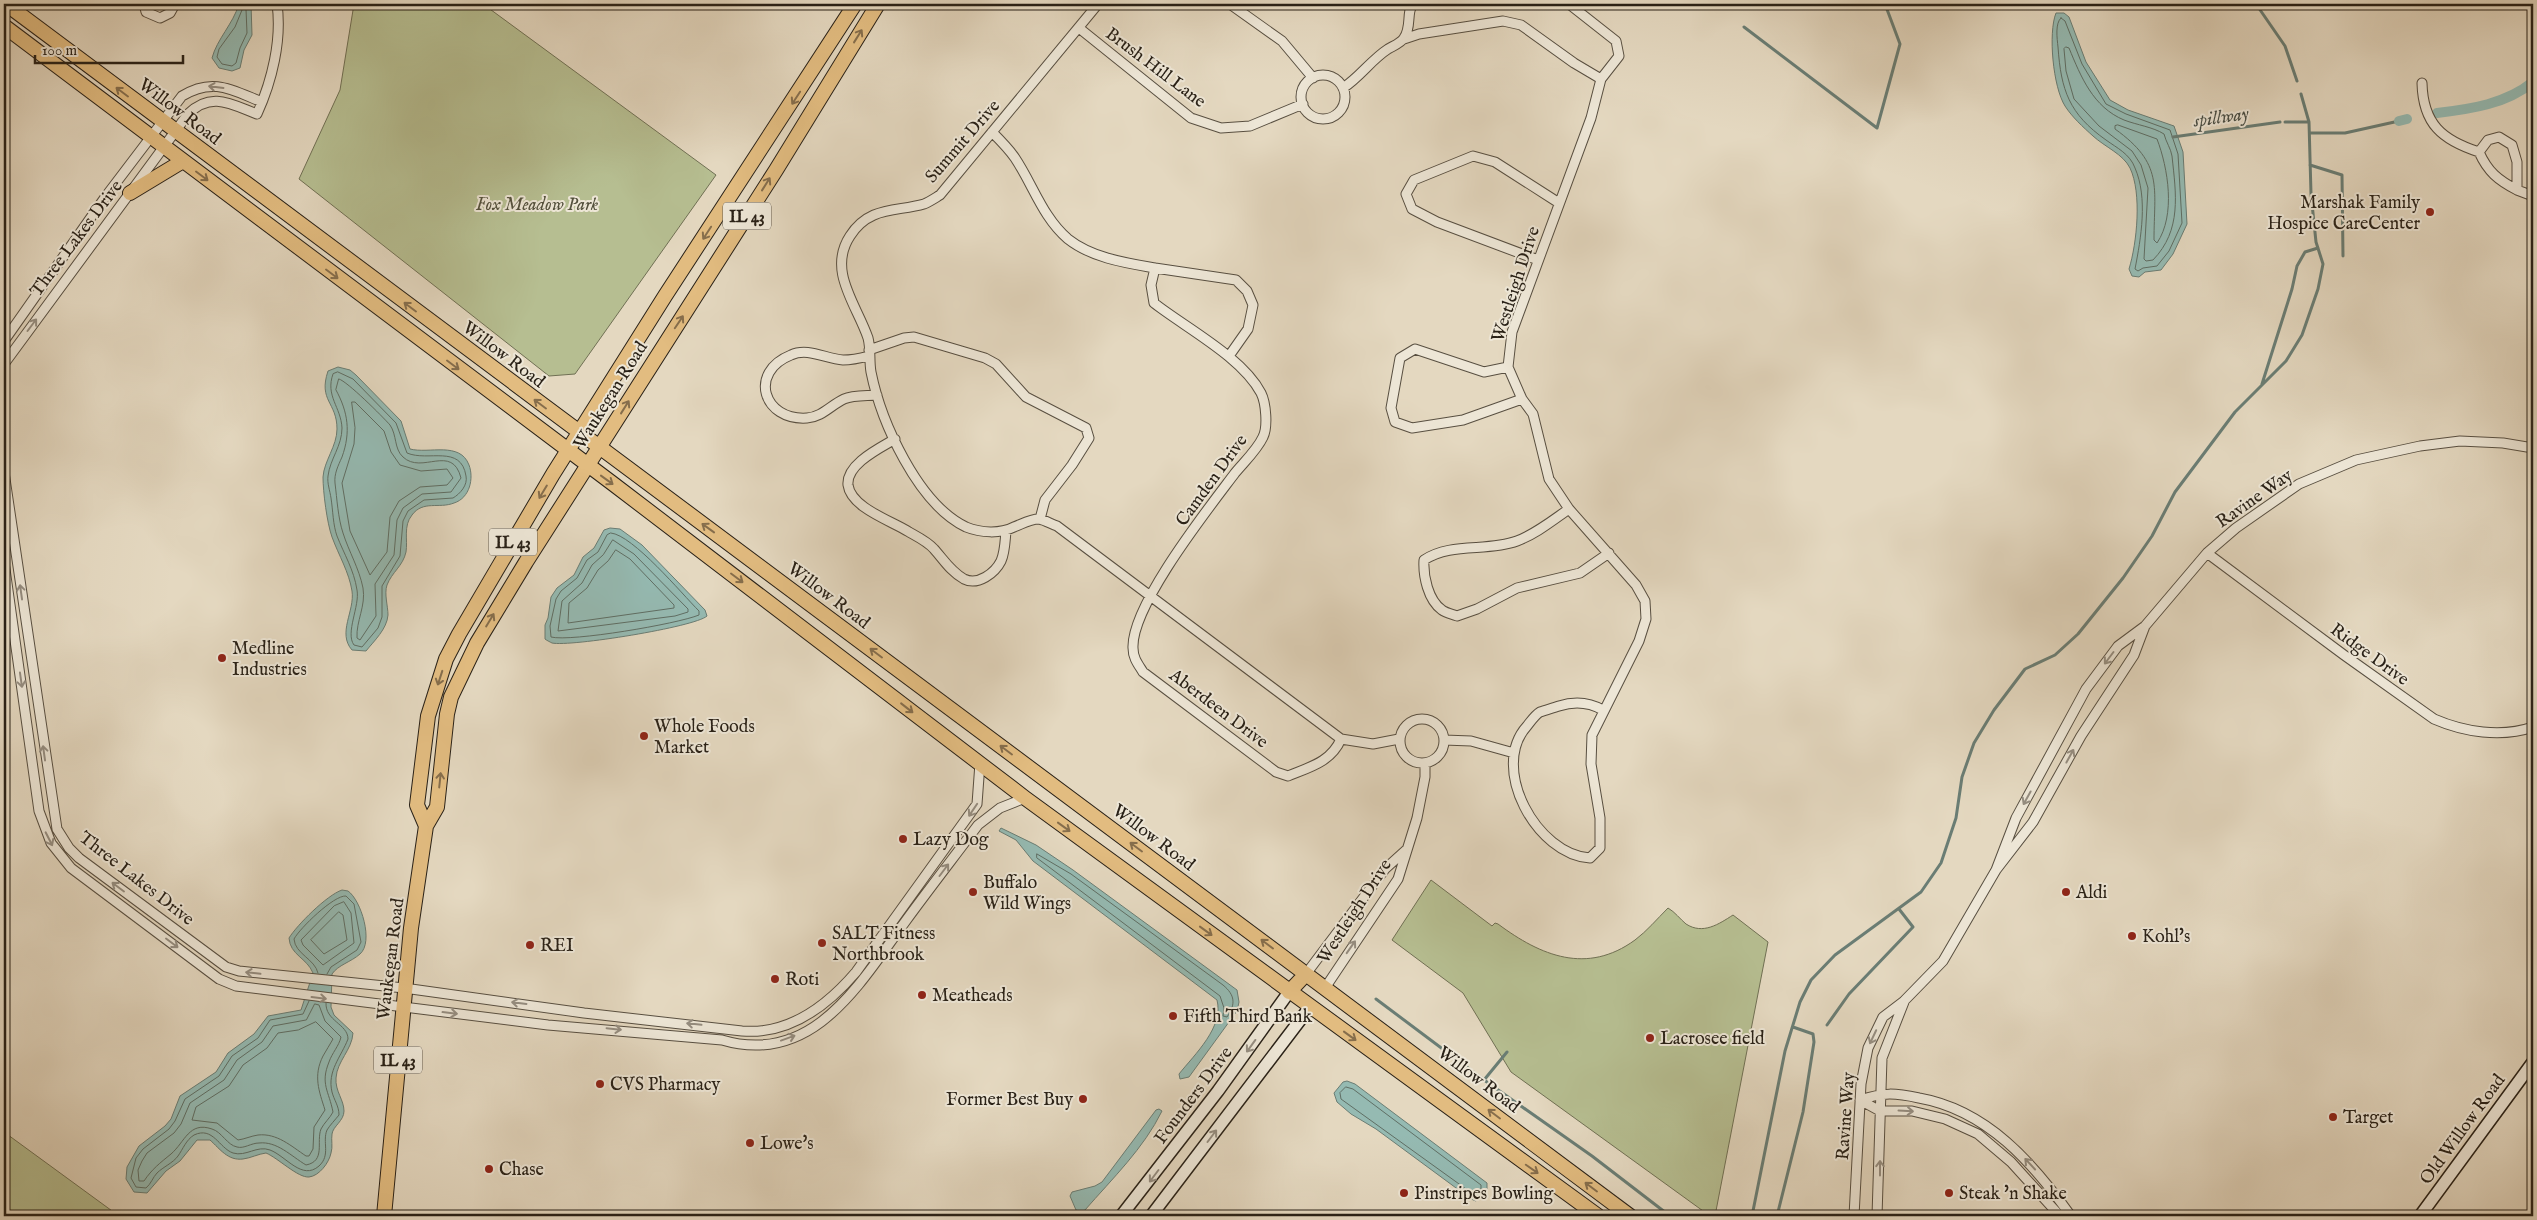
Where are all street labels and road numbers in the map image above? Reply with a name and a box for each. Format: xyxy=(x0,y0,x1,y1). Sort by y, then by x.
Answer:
street label: Brush Hill Lane xyxy=(1100,23,1210,114)
street label: Willow Road xyxy=(133,74,225,151)
street label: Summit Drive xyxy=(921,96,1006,188)
street label: Three Lakes Drive xyxy=(26,176,129,302)
road number: IL 43 xyxy=(723,202,771,230)
street label: Westleigh Drive xyxy=(1487,224,1546,345)
street label: Willow Road xyxy=(457,317,549,394)
street label: Waukegan Road xyxy=(569,337,654,454)
street label: Camden Drive xyxy=(1171,431,1253,531)
street label: Ravine Way xyxy=(2212,464,2298,534)
road number: IL 43 xyxy=(489,528,537,556)
street label: Willow Road xyxy=(782,558,874,635)
street label: Ridge Drive xyxy=(2325,619,2413,692)
street label: Aberdeen Drive xyxy=(1163,664,1272,754)
street label: Willow Road xyxy=(1107,800,1199,877)
street label: Three Lakes Drive xyxy=(74,827,198,931)
street label: Westleigh Drive xyxy=(1313,855,1398,968)
street label: Waukegan Road xyxy=(373,897,410,1021)
street label: Founders Drive xyxy=(1150,1042,1238,1149)
street label: Willow Road xyxy=(1432,1042,1524,1119)
road number: IL 43 xyxy=(374,1046,422,1074)
street label: Old Willow Road xyxy=(2415,1070,2511,1190)
street label: Ravine Way xyxy=(1832,1071,1861,1161)

